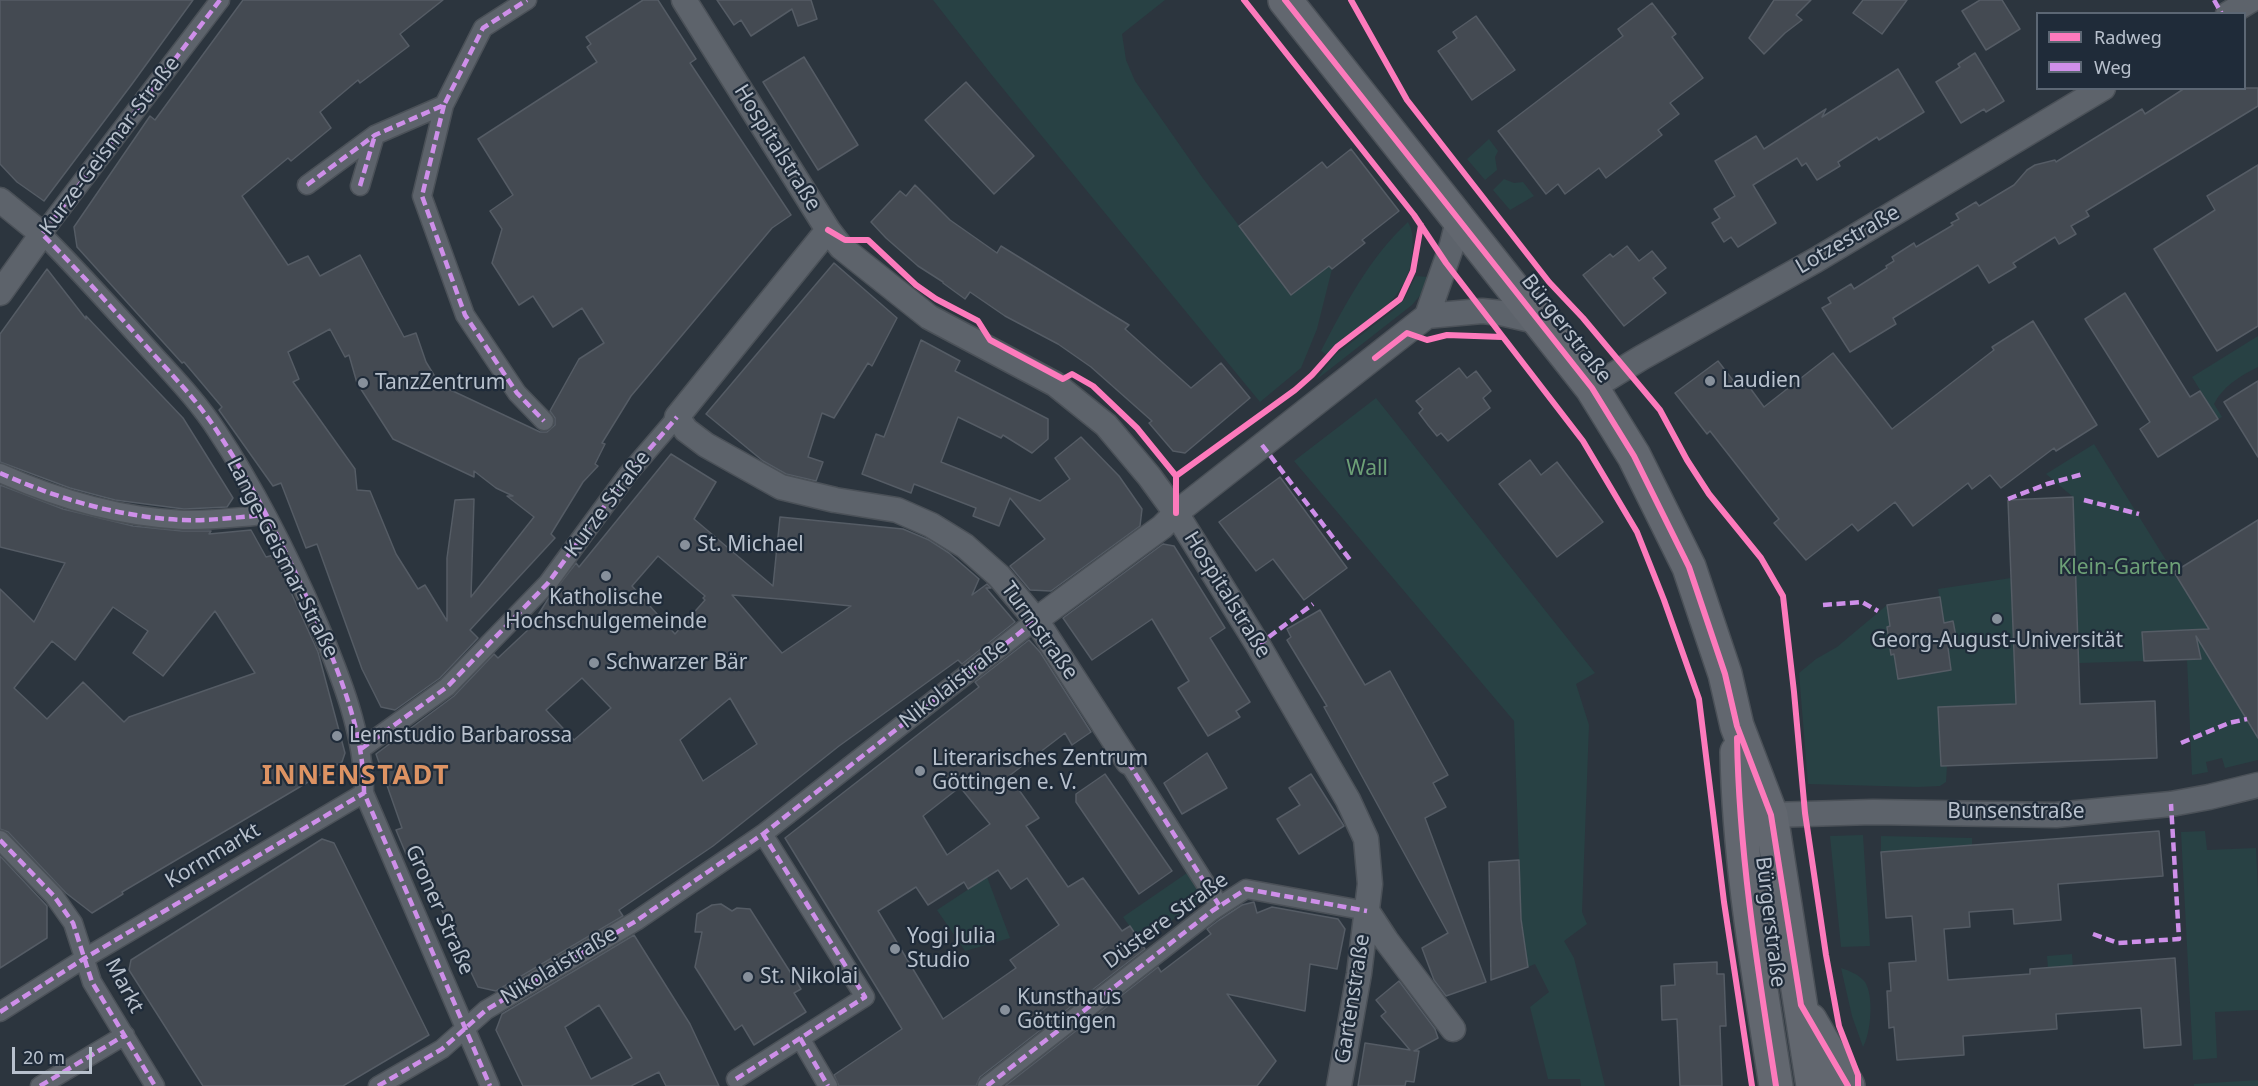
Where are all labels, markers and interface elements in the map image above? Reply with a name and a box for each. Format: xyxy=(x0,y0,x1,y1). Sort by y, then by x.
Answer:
legend xyxy=(2036,12,2246,90)
text: Radweg xyxy=(2094,25,2162,49)
street label: Kurze-Geismar-Straße xyxy=(35,52,185,240)
text: Weg xyxy=(2094,55,2132,79)
street label: Hospitalstraße xyxy=(728,80,826,216)
street label: Lotzestraße xyxy=(1792,200,1904,280)
street label: Bürgerstraße xyxy=(1516,270,1616,388)
place label: Laudien xyxy=(1722,368,1801,394)
place label: TanzZentrum xyxy=(375,370,505,396)
marker: Laudien xyxy=(1703,374,1717,388)
marker: TanzZentrum xyxy=(356,376,370,390)
street label: Kurze Straße xyxy=(560,446,656,562)
street label: Lange-Geismar-Straße xyxy=(221,454,343,662)
park label: Wall xyxy=(1346,456,1388,482)
street label: Hospitalstraße xyxy=(1178,527,1276,663)
place label: St. Michael xyxy=(697,532,804,558)
marker: St. Michael xyxy=(678,538,692,552)
park label: Klein-Garten xyxy=(2058,555,2182,581)
marker: Katholische Hochschulgemeinde xyxy=(599,569,613,583)
street label: Turmstraße xyxy=(995,577,1083,685)
place label: Katholische Hochschulgemeinde xyxy=(505,585,707,635)
marker: Georg-August-Universität xyxy=(1990,612,2004,626)
place label: Georg-August-Universität xyxy=(1871,628,2123,654)
street label: Nikolaistraße xyxy=(895,634,1013,734)
place label: Schwarzer Bär xyxy=(606,650,747,676)
marker: Schwarzer Bär xyxy=(587,656,601,670)
place label: Lernstudio Barbarossa xyxy=(349,723,572,749)
marker: Lernstudio Barbarossa xyxy=(330,729,344,743)
place label: Literarisches Zentrum Göttingen e. V. xyxy=(932,746,1148,796)
district label: INNENSTADT xyxy=(262,760,450,792)
marker: Literarisches Zentrum Göttingen e. V. xyxy=(913,764,927,778)
street label: Bunsenstraße xyxy=(1947,799,2085,825)
street label: Kornmarkt xyxy=(161,818,265,894)
street label: Groner Straße xyxy=(399,841,479,979)
street label: Bürgerstraße xyxy=(1749,855,1791,989)
street label: Düstere Straße xyxy=(1099,867,1233,975)
street label: Nikolaistraße xyxy=(497,922,621,1010)
place label: Yogi Julia Studio xyxy=(907,924,996,974)
street label: Gartenstraße xyxy=(1330,932,1376,1066)
marker: Yogi Julia Studio xyxy=(888,942,902,956)
street label: Markt xyxy=(99,954,149,1018)
place label: St. Nikolai xyxy=(760,964,858,990)
marker: St. Nikolai xyxy=(741,970,755,984)
place label: Kunsthaus Göttingen xyxy=(1017,985,1121,1035)
marker: Kunsthaus Göttingen xyxy=(998,1003,1012,1017)
scale bar xyxy=(15,1035,94,1073)
text: 20 m xyxy=(23,1045,65,1069)

